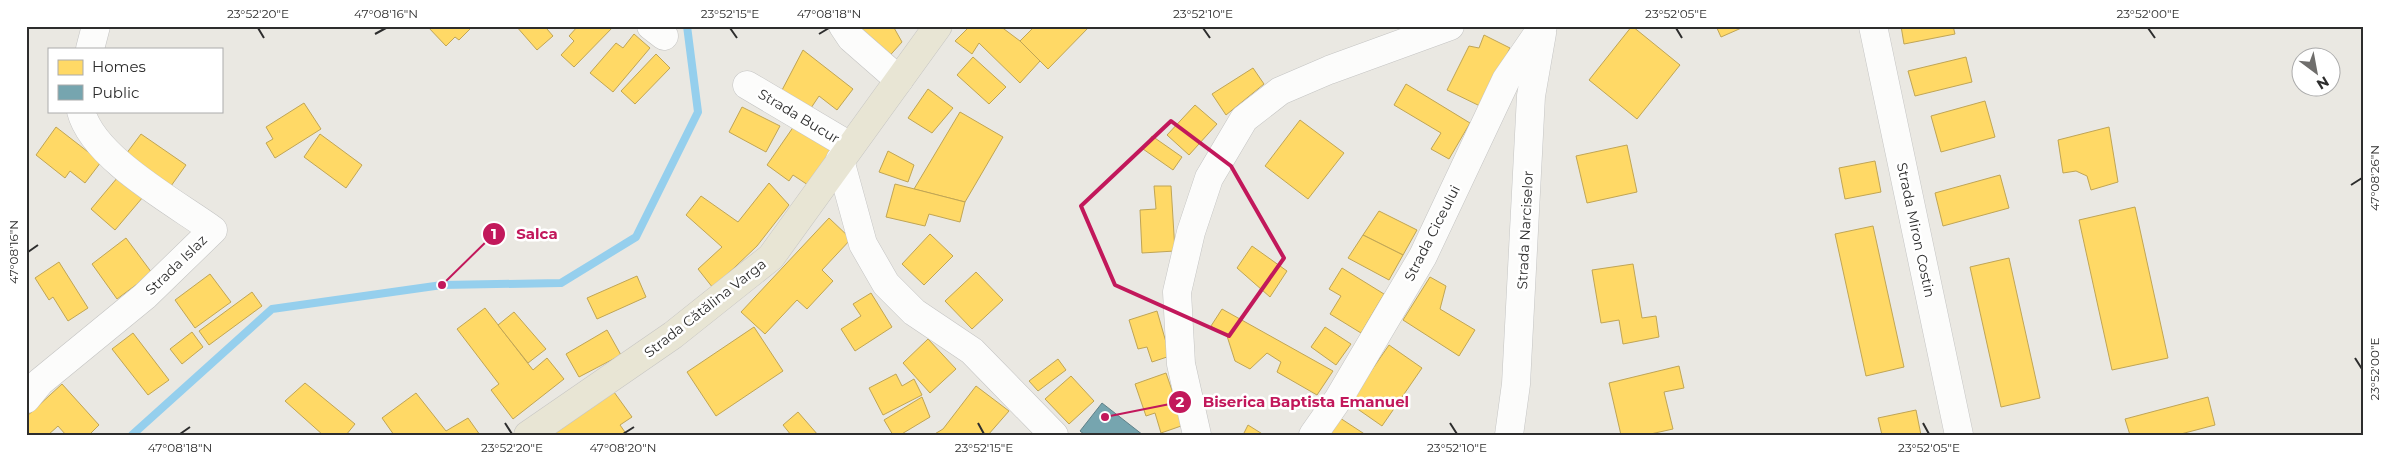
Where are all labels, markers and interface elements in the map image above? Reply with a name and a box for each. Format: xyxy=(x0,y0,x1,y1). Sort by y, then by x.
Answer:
text: 23°52'20"E xyxy=(227,6,289,21)
text: 47°08'16"N xyxy=(354,6,418,21)
text: 23°52'15"E xyxy=(701,6,759,21)
text: 47°08'18"N xyxy=(797,6,861,21)
text: 23°52'10"E xyxy=(1173,6,1233,21)
text: 23°52'05"E xyxy=(1645,6,1707,21)
text: 23°52'00"E xyxy=(2116,6,2180,21)
legend xyxy=(48,48,222,112)
north arrow xyxy=(2292,48,2342,98)
text: Homes xyxy=(92,57,146,76)
text: N xyxy=(2313,72,2332,94)
text: Public xyxy=(92,83,140,102)
street label: Strada Bucur xyxy=(755,85,843,148)
text: 47°08'26"N xyxy=(2367,145,2382,211)
street label: Strada Miron Costin xyxy=(1893,161,1939,299)
street label: Strada Narciselor xyxy=(1513,170,1537,290)
street label: Strada Ciceului xyxy=(1400,182,1464,284)
callout: Salca xyxy=(482,219,568,249)
text: 47°08'16"N xyxy=(6,220,21,284)
text: 1 xyxy=(491,224,497,243)
text: Salca xyxy=(516,224,558,243)
street label: Strada Islaz xyxy=(141,231,211,299)
street label: Strada Cătălina Varga xyxy=(640,255,770,361)
text: 23°52'00"E xyxy=(2367,337,2382,401)
callout: Biserica Baptista Emanuel xyxy=(1168,387,1419,417)
text: 2 xyxy=(1176,392,1185,411)
text: Biserica Baptista Emanuel xyxy=(1203,392,1409,411)
text: 47°08'18"N xyxy=(148,440,212,455)
text: 23°52'20"E xyxy=(481,440,543,455)
text: 47°08'20"N xyxy=(590,440,656,455)
text: 23°52'15"E xyxy=(955,440,1013,455)
text: 23°52'10"E xyxy=(1427,440,1487,455)
text: 23°52'05"E xyxy=(1898,440,1960,455)

